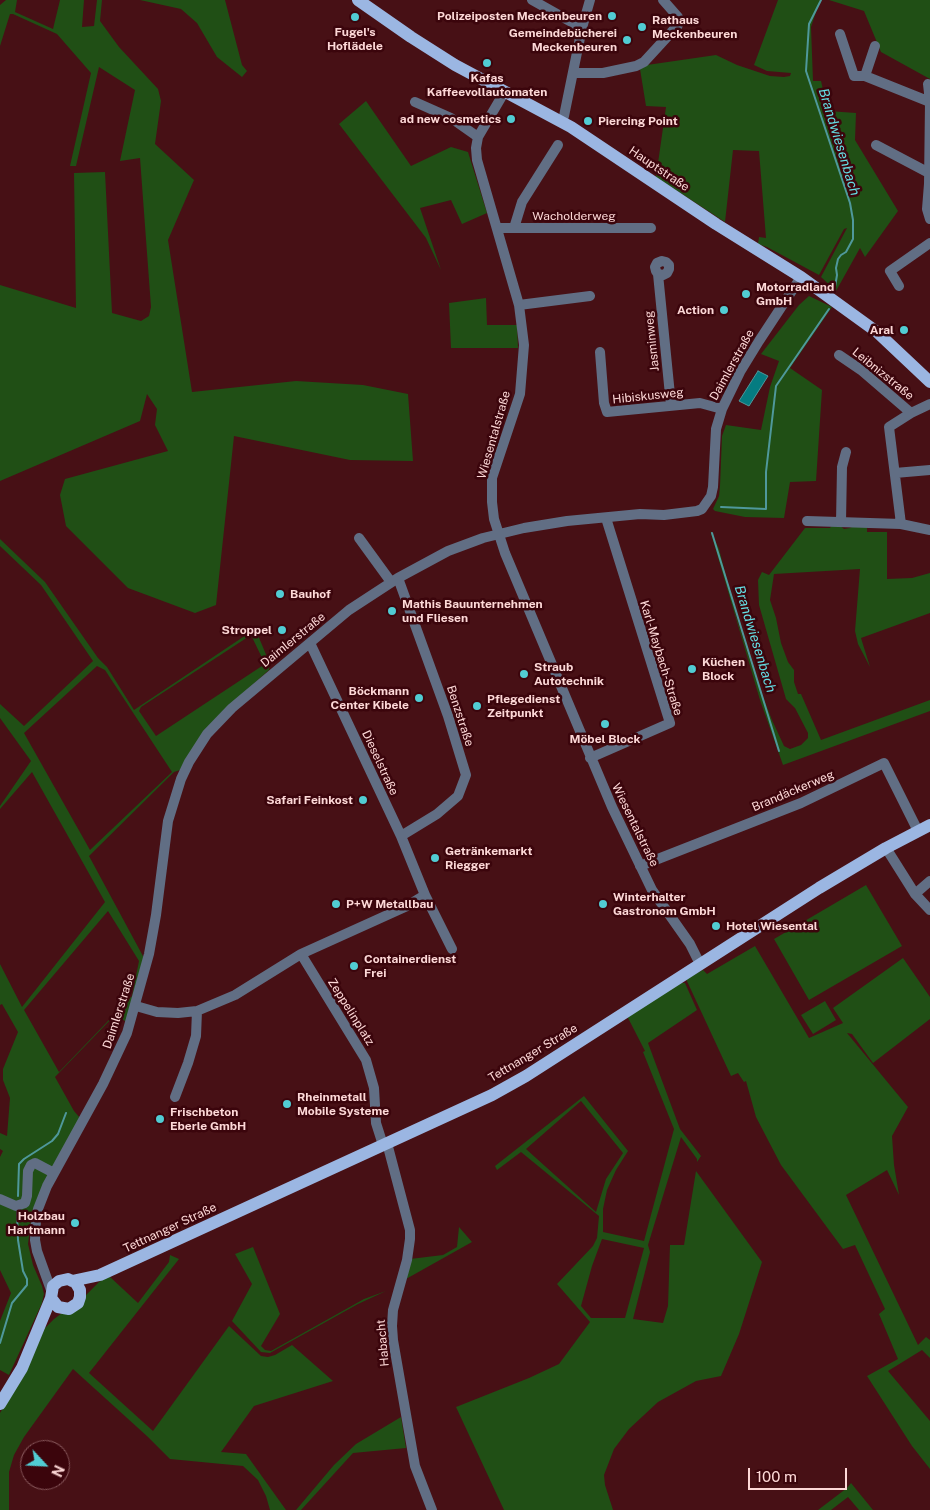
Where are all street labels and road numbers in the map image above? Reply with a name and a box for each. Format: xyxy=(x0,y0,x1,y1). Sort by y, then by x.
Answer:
street label: Hauptstraße xyxy=(626,143,692,195)
street label: Wacholderweg xyxy=(532,209,616,223)
street label: Jasminweg xyxy=(642,310,662,372)
street label: Daimlerstraße xyxy=(707,327,757,403)
street label: Leibnizstraße xyxy=(849,345,917,403)
street label: Hibiskusweg xyxy=(612,385,684,407)
street label: Wiesentalstraße xyxy=(475,389,513,481)
street label: Karl-Maybach-Straße xyxy=(637,599,685,717)
street label: Daimlerstraße xyxy=(258,610,328,670)
street label: Benzstraße xyxy=(443,684,477,748)
street label: Dieselstraße xyxy=(359,728,401,798)
street label: Brandäckerweg xyxy=(750,767,836,815)
street label: Wiesentalstraße xyxy=(609,781,661,869)
street label: Daimlerstraße xyxy=(100,971,138,1051)
street label: Zeppelinplatz xyxy=(325,976,377,1048)
street label: Tettnanger Straße xyxy=(486,1021,580,1085)
street label: Tettnanger Straße xyxy=(121,1200,219,1256)
street label: Habacht xyxy=(374,1319,392,1367)

